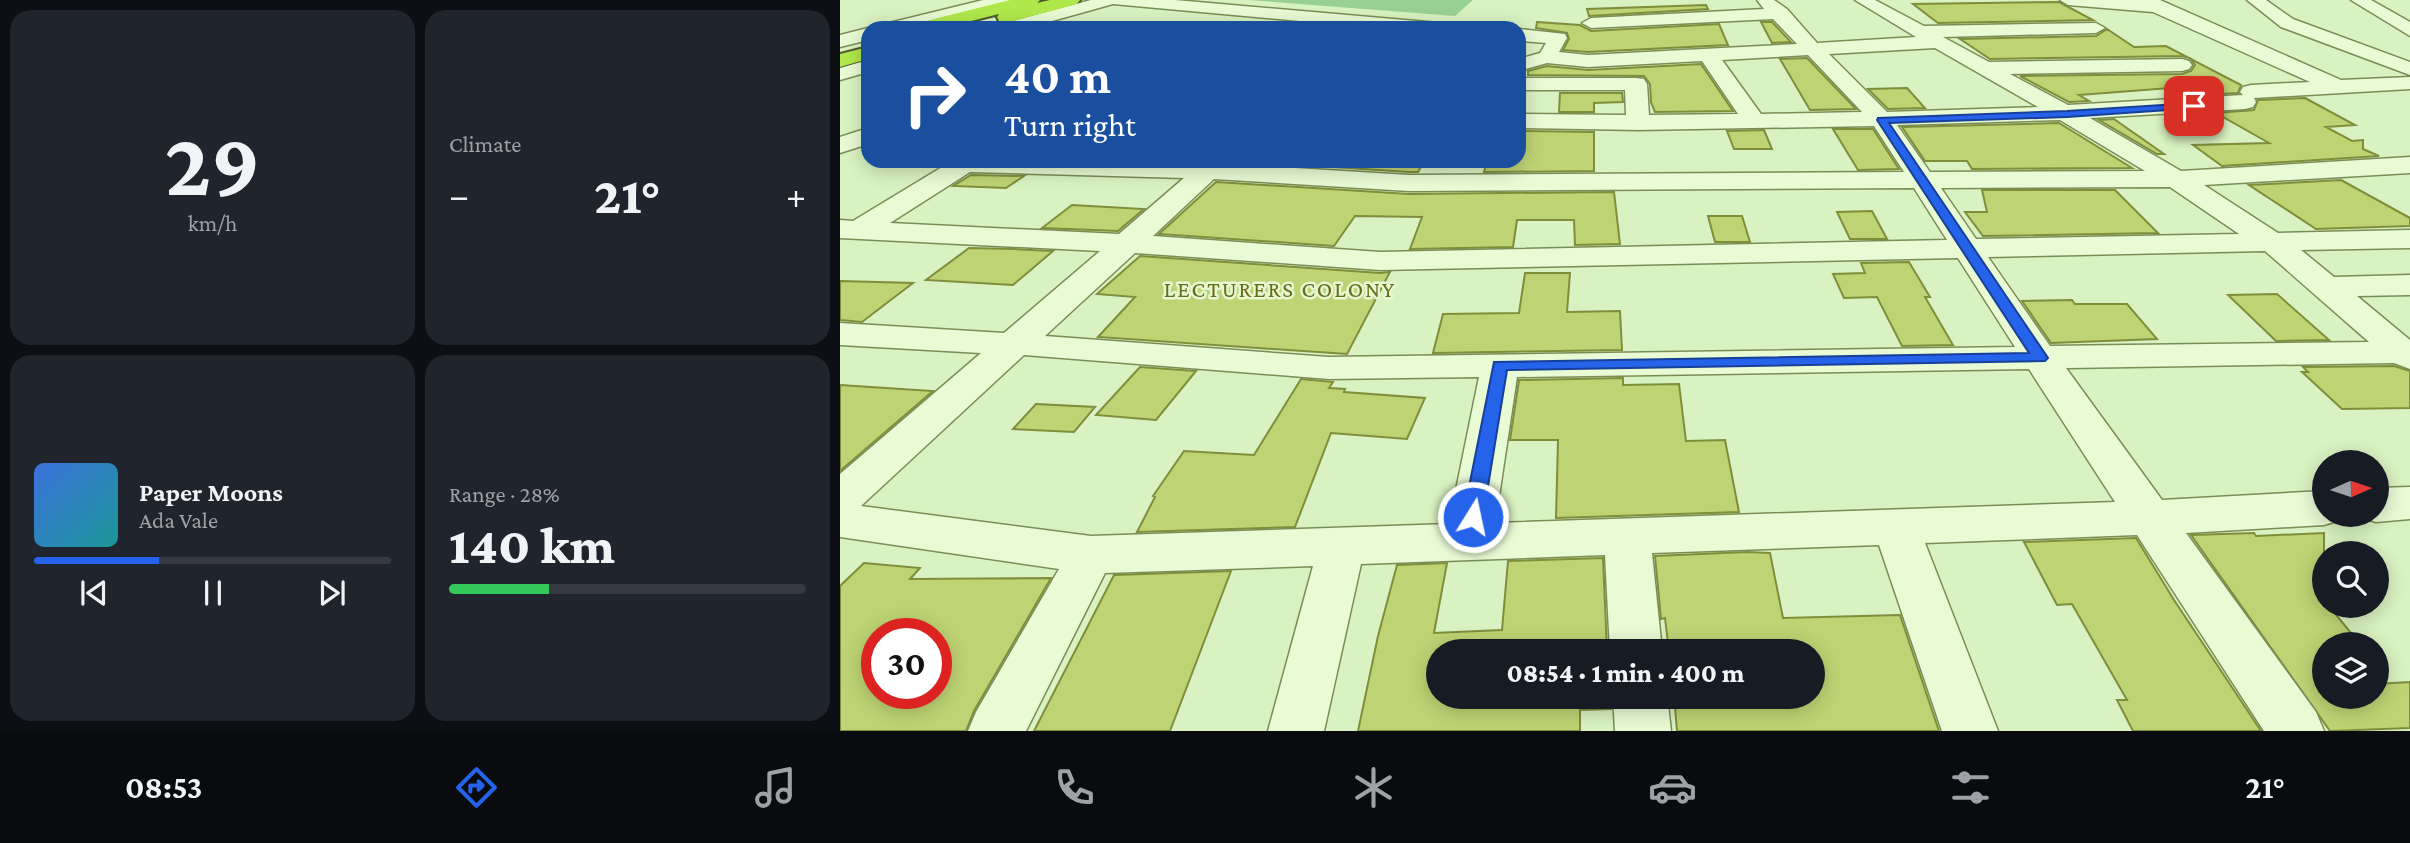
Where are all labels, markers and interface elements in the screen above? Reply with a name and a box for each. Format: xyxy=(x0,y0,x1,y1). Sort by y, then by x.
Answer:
icon: right xyxy=(889,49,980,140)
text: 40 m xyxy=(1004,49,1111,104)
pin xyxy=(2164,76,2224,136)
icon: arrive xyxy=(2175,87,2213,125)
text: Turn right xyxy=(1004,107,1136,143)
text: 29 xyxy=(165,113,260,215)
text: Climate xyxy=(449,131,521,157)
text: 21° xyxy=(594,166,661,224)
text: − xyxy=(449,174,469,216)
text: + xyxy=(786,174,806,216)
text: km/h xyxy=(188,210,237,236)
district label: LECTURERS COLONY xyxy=(1164,276,1396,302)
north arrow xyxy=(2312,450,2389,527)
map controls xyxy=(2312,450,2389,709)
text: Paper Moons xyxy=(139,478,283,507)
position arrow xyxy=(1436,480,1510,554)
text: Range · 28% xyxy=(449,481,560,507)
text: Ada Vale xyxy=(139,507,218,533)
text: 140 km xyxy=(449,516,615,574)
button: search xyxy=(2312,541,2389,618)
icon: previous xyxy=(75,574,113,612)
icon: pause xyxy=(194,574,232,612)
icon: next xyxy=(313,574,351,612)
speed limit sign: 30 xyxy=(861,618,952,709)
button: layers xyxy=(2312,632,2389,709)
text: 08:54 · 1 min · 400 m xyxy=(1507,659,1744,688)
icon: directions xyxy=(452,763,501,812)
icon: music xyxy=(751,763,800,812)
icon: phone xyxy=(1050,763,1099,812)
icon: climate xyxy=(1349,763,1398,812)
icon: car xyxy=(1648,763,1697,812)
icon: filters xyxy=(1946,763,1995,812)
text: 08:53 xyxy=(125,769,202,805)
text: 21° xyxy=(2245,769,2285,805)

